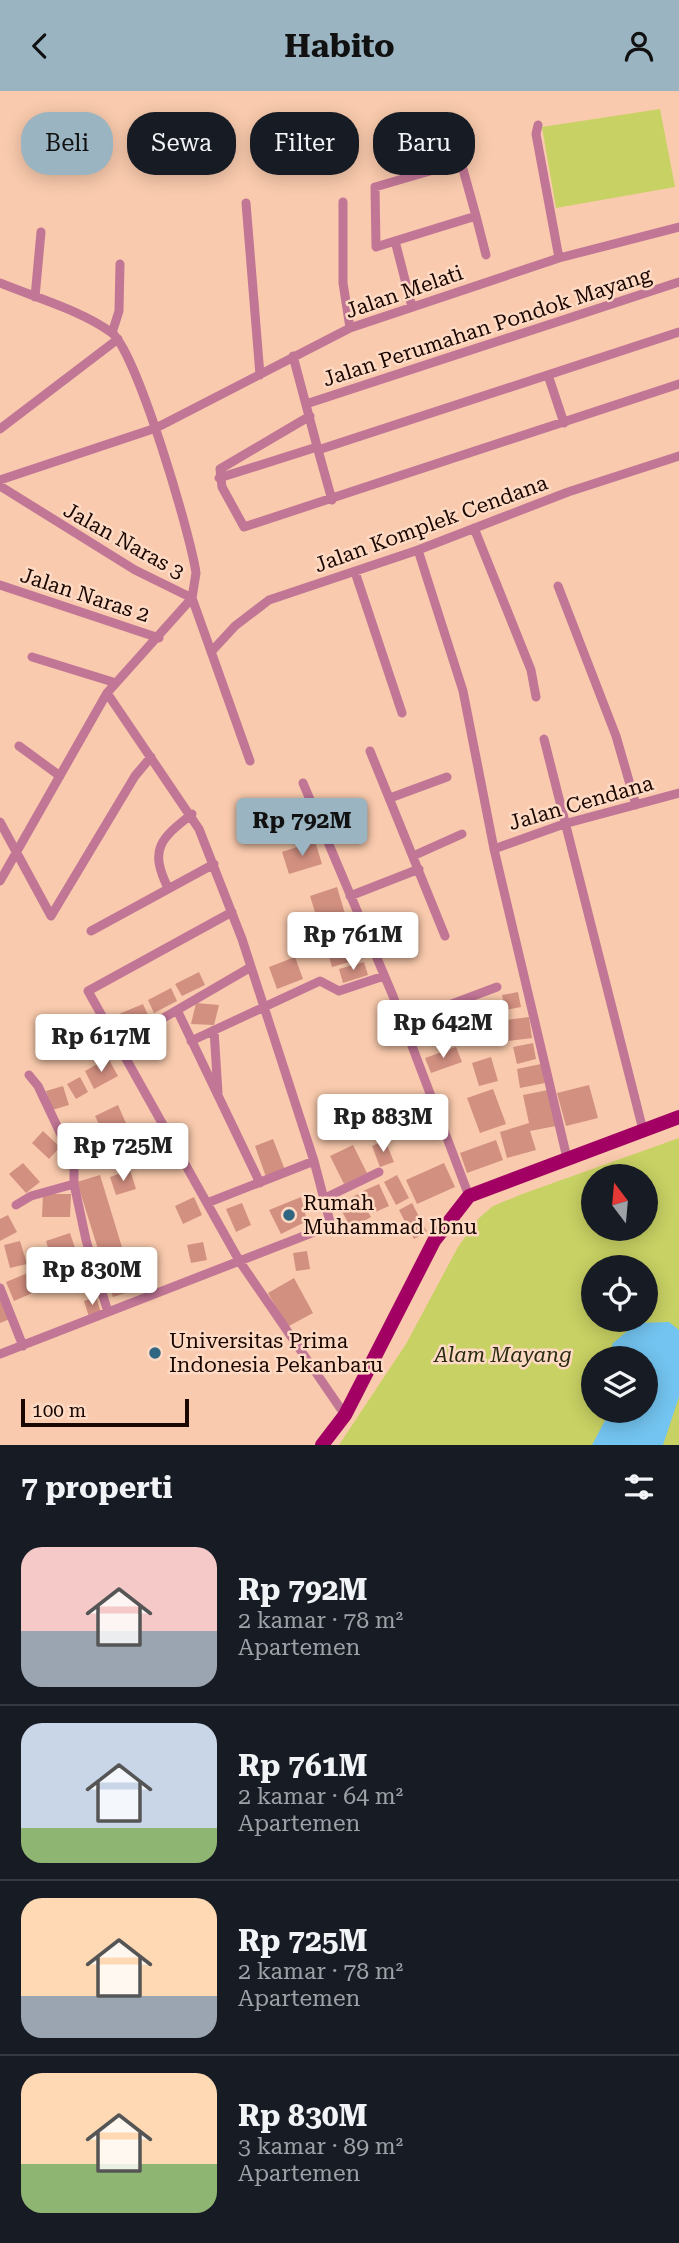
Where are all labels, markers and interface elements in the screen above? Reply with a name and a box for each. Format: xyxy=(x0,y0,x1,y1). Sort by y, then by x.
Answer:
icon: back xyxy=(21,27,59,65)
text: Habito xyxy=(284,27,395,65)
icon: person xyxy=(620,27,658,65)
chip: Beli xyxy=(21,112,113,175)
chip: Sewa xyxy=(127,112,236,175)
chip: Filter xyxy=(250,112,359,175)
chip: Baru xyxy=(373,112,475,175)
street label: Jalan Melati xyxy=(342,261,466,323)
street label: Jalan Perumahan Pondok Mayang xyxy=(320,262,654,392)
street label: Jalan Komplek Cendana xyxy=(311,470,552,577)
street label: Jalan Naras 3 xyxy=(60,498,188,584)
street label: Jalan Naras 2 xyxy=(17,563,153,627)
street label: Jalan Cendana xyxy=(506,771,657,835)
pin: Rp 792M xyxy=(237,799,367,858)
text: Rp 792M xyxy=(252,807,352,834)
pin: Rp 761M xyxy=(288,913,418,972)
text: Rp 761M xyxy=(303,921,403,948)
pin: Rp 642M xyxy=(378,1000,508,1060)
text: Rp 642M xyxy=(393,1009,493,1036)
pin: Rp 617M xyxy=(36,1014,166,1074)
text: Rp 617M xyxy=(51,1023,151,1050)
pin: Rp 883M xyxy=(318,1095,448,1154)
text: Rp 883M xyxy=(333,1103,433,1130)
pin: Rp 725M xyxy=(58,1123,188,1183)
text: Rp 725M xyxy=(73,1132,173,1159)
north arrow xyxy=(581,1164,658,1241)
map controls xyxy=(581,1164,658,1423)
place label: Rumah Muhammad Ibnu xyxy=(303,1191,477,1239)
marker: Rumah Muhammad Ibnu xyxy=(281,1207,297,1223)
pin: Rp 830M xyxy=(27,1247,157,1307)
button: locate xyxy=(581,1255,658,1332)
text: Rp 830M xyxy=(42,1256,142,1283)
place label: Universitas Prima Indonesia Pekanbaru xyxy=(169,1329,383,1377)
park label: Alam Mayang xyxy=(432,1343,572,1367)
marker: Universitas Prima Indonesia Pekanbaru xyxy=(147,1345,163,1361)
button: layers xyxy=(581,1346,658,1423)
scale bar xyxy=(21,1396,189,1428)
text: 100 m xyxy=(32,1399,86,1422)
icon: filters xyxy=(620,1468,658,1506)
text: 7 properti xyxy=(21,1470,172,1505)
text: Rp 792M xyxy=(238,1572,367,1607)
icon: home xyxy=(77,1575,161,1659)
text: 2 kamar · 78 m² xyxy=(238,1607,403,1634)
text: Apartemen xyxy=(238,1634,360,1661)
text: Rp 761M xyxy=(238,1748,367,1783)
icon: home xyxy=(77,1751,161,1835)
text: 2 kamar · 64 m² xyxy=(238,1783,403,1810)
text: Apartemen xyxy=(238,1810,360,1837)
text: Rp 725M xyxy=(238,1923,367,1958)
icon: home xyxy=(77,1926,161,2010)
text: 2 kamar · 78 m² xyxy=(238,1958,403,1985)
text: Apartemen xyxy=(238,1985,360,2012)
text: Rp 830M xyxy=(238,2098,367,2133)
icon: home xyxy=(77,2101,161,2185)
text: 3 kamar · 89 m² xyxy=(238,2133,403,2160)
text: Apartemen xyxy=(238,2160,360,2187)

